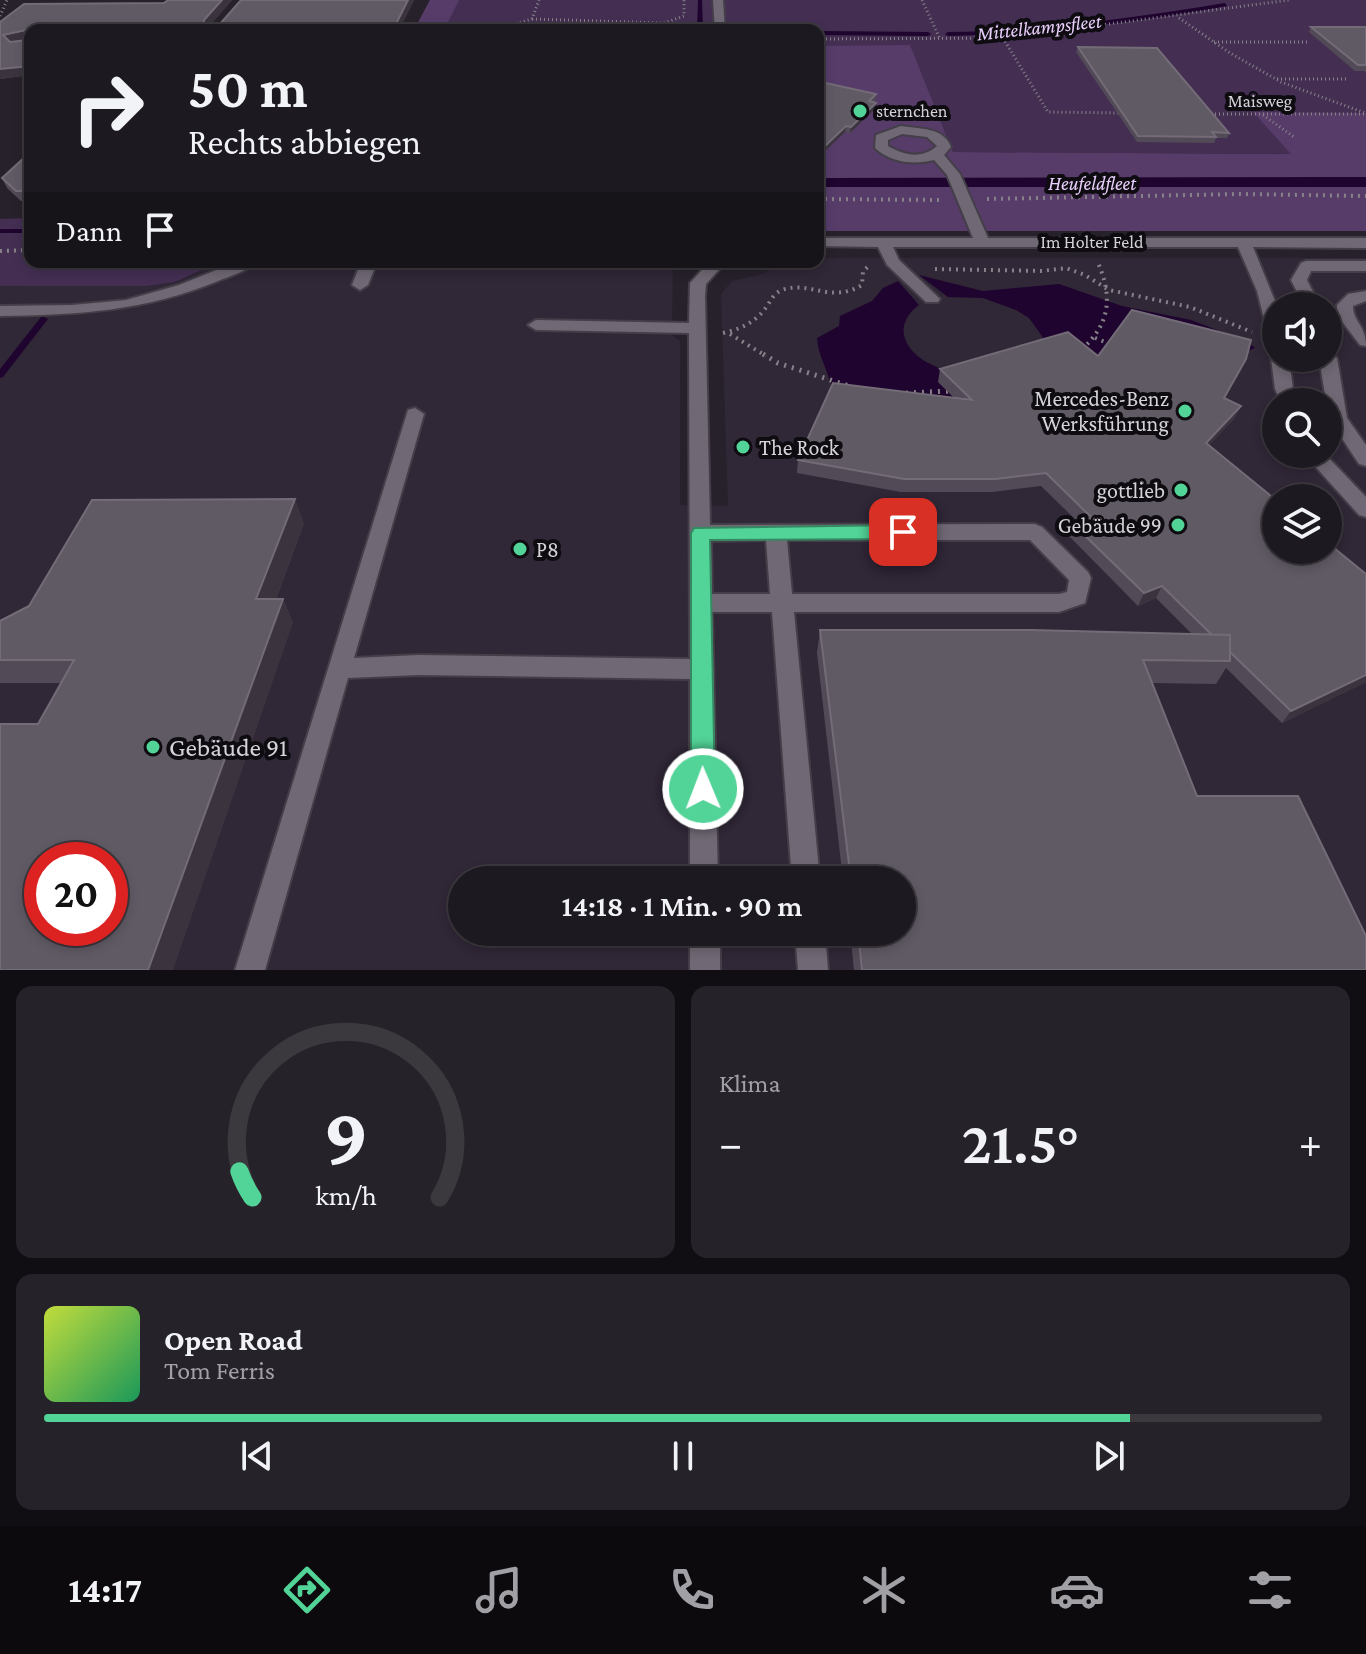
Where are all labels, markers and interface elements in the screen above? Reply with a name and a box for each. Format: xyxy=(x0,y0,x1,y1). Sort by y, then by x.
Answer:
water label: Mittelkampsfleet xyxy=(975,9,1104,46)
icon: right xyxy=(56,56,160,160)
text: 50 m xyxy=(188,57,308,119)
street label: Maisweg xyxy=(1228,91,1293,111)
place label: sternchen xyxy=(876,101,948,121)
marker: sternchen xyxy=(851,102,869,120)
text: Rechts abbiegen xyxy=(188,122,421,162)
water label: Heufeldfleet xyxy=(1048,172,1137,195)
icon: arrive xyxy=(138,208,182,252)
text: Dann xyxy=(56,214,122,247)
street label: Im Holter Feld xyxy=(1041,232,1144,252)
map controls xyxy=(1262,292,1342,564)
button: sound xyxy=(1262,292,1342,372)
place label: Mercedes-Benz Werksführung xyxy=(1034,386,1169,436)
button: search xyxy=(1262,388,1342,468)
marker: Mercedes-Benz Werksführung xyxy=(1176,402,1194,420)
place label: The Rock xyxy=(759,435,839,460)
marker: The Rock xyxy=(734,438,752,456)
place label: gottlieb xyxy=(1097,478,1165,503)
marker: gottlieb xyxy=(1172,481,1190,499)
button: layers xyxy=(1262,484,1342,564)
pin xyxy=(869,498,937,566)
icon: arrive xyxy=(881,510,925,554)
place label: Gebäude 99 xyxy=(1058,513,1162,538)
marker: Gebäude 99 xyxy=(1169,516,1187,534)
place label: P8 xyxy=(536,537,559,562)
marker: P8 xyxy=(511,540,529,558)
place label: Gebäude 91 xyxy=(169,733,288,762)
marker: Gebäude 91 xyxy=(144,738,162,756)
position arrow xyxy=(661,747,745,831)
speed limit sign: 20 xyxy=(24,842,128,946)
text: 14:18 · 1 Min. · 90 m xyxy=(562,889,802,922)
text: Klima xyxy=(719,1069,781,1098)
text: 9 xyxy=(323,1089,368,1182)
text: 21.5° xyxy=(962,1109,1079,1176)
text: − xyxy=(719,1119,742,1167)
text: + xyxy=(1299,1119,1322,1167)
text: km/h xyxy=(315,1179,376,1211)
text: Open Road xyxy=(164,1323,303,1356)
text: Tom Ferris xyxy=(164,1356,275,1385)
icon: previous xyxy=(235,1434,279,1478)
icon: pause xyxy=(661,1434,705,1478)
icon: next xyxy=(1087,1434,1131,1478)
icon: directions xyxy=(279,1562,335,1618)
icon: music xyxy=(471,1562,527,1618)
icon: phone xyxy=(664,1562,720,1618)
icon: climate xyxy=(856,1562,912,1618)
icon: car xyxy=(1049,1562,1105,1618)
icon: filters xyxy=(1242,1562,1298,1618)
text: 14:17 xyxy=(68,1570,142,1610)

